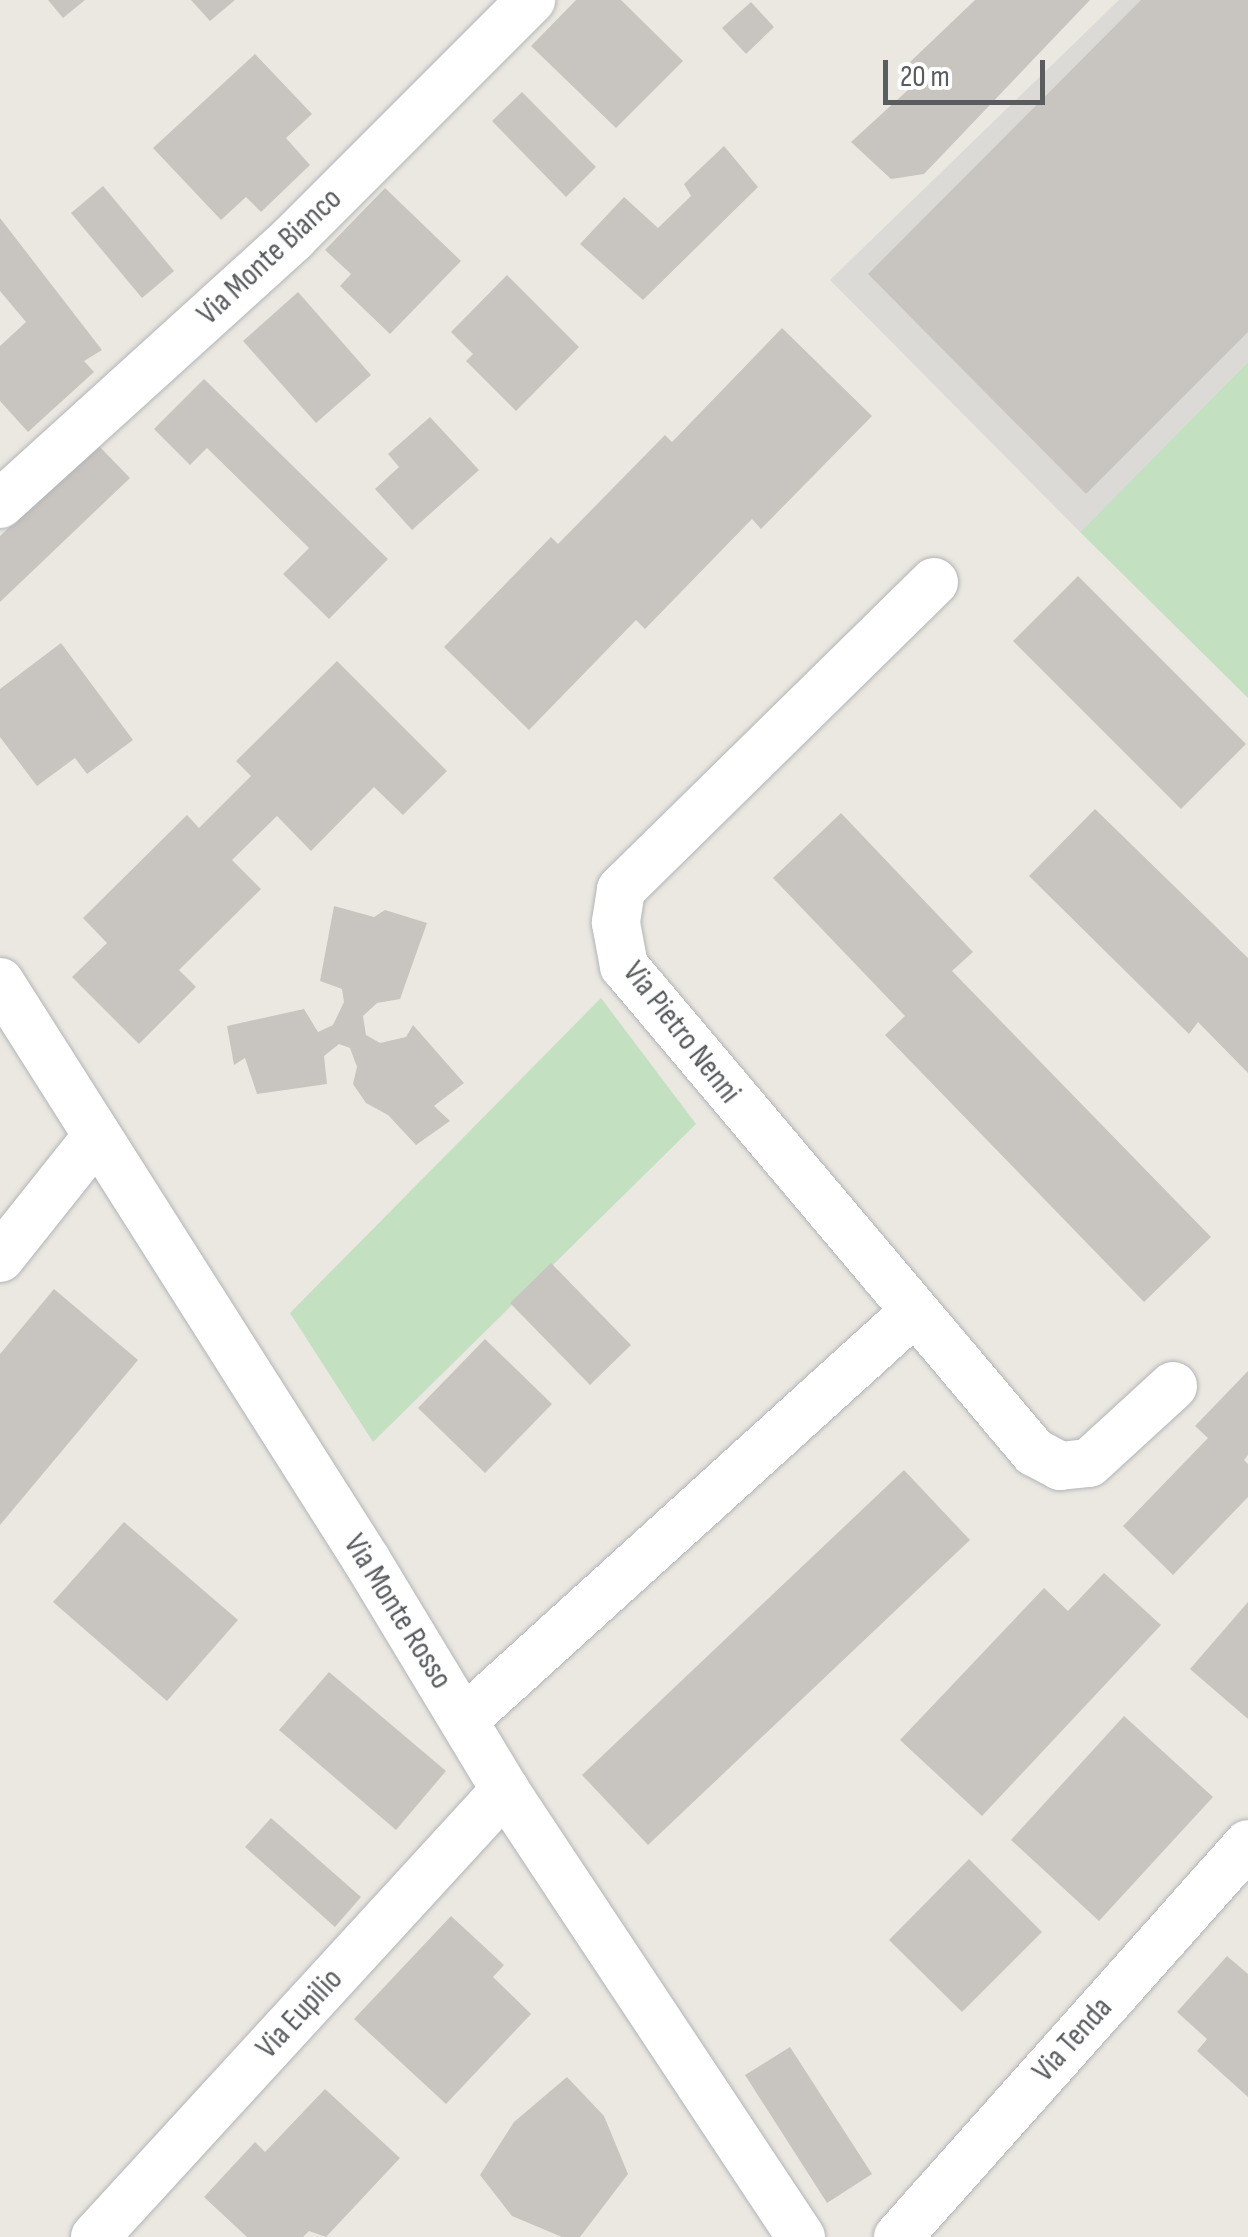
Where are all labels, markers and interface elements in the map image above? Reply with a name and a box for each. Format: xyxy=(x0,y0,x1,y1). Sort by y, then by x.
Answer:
scale bar xyxy=(888,40,1050,102)
text: 20 m xyxy=(900,59,950,95)
street label: Via Monte Bianco xyxy=(190,180,350,334)
street label: Via Pietro Nenni xyxy=(614,954,748,1112)
street label: Via Monte Rosso xyxy=(334,1528,460,1696)
street label: Via Eupilio xyxy=(249,1961,351,2067)
street label: Via Tenda xyxy=(1025,1990,1121,2090)

